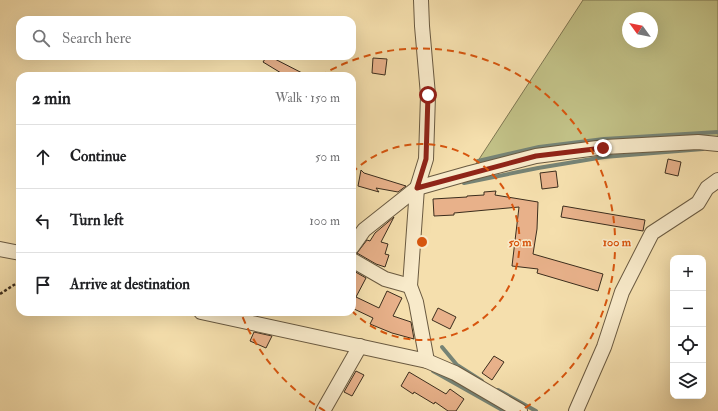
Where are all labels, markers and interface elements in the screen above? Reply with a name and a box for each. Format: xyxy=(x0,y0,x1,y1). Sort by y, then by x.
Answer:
north arrow xyxy=(622,12,658,48)
search box xyxy=(16,16,356,60)
icon: search xyxy=(30,27,52,49)
text: Search here xyxy=(62,29,131,48)
route start xyxy=(419,86,437,104)
text: 2 min xyxy=(32,88,71,109)
text: Walk · 150 m xyxy=(275,90,340,106)
route end xyxy=(594,139,612,157)
icon: ahead xyxy=(32,146,54,168)
text: Continue xyxy=(70,147,126,166)
text: 50 m xyxy=(315,149,340,165)
icon: left xyxy=(32,210,54,232)
text: Turn left xyxy=(70,211,124,230)
text: 100 m xyxy=(309,213,340,229)
centre of rings xyxy=(415,235,429,249)
text: 50 m xyxy=(508,235,532,250)
text: 100 m xyxy=(603,235,632,250)
map controls xyxy=(670,255,706,399)
button: + xyxy=(670,255,706,291)
icon: arrive xyxy=(32,274,54,296)
text: Arrive at destination xyxy=(70,275,190,294)
button: − xyxy=(670,291,706,327)
button: locate xyxy=(670,327,706,363)
button: layers xyxy=(670,363,706,399)

